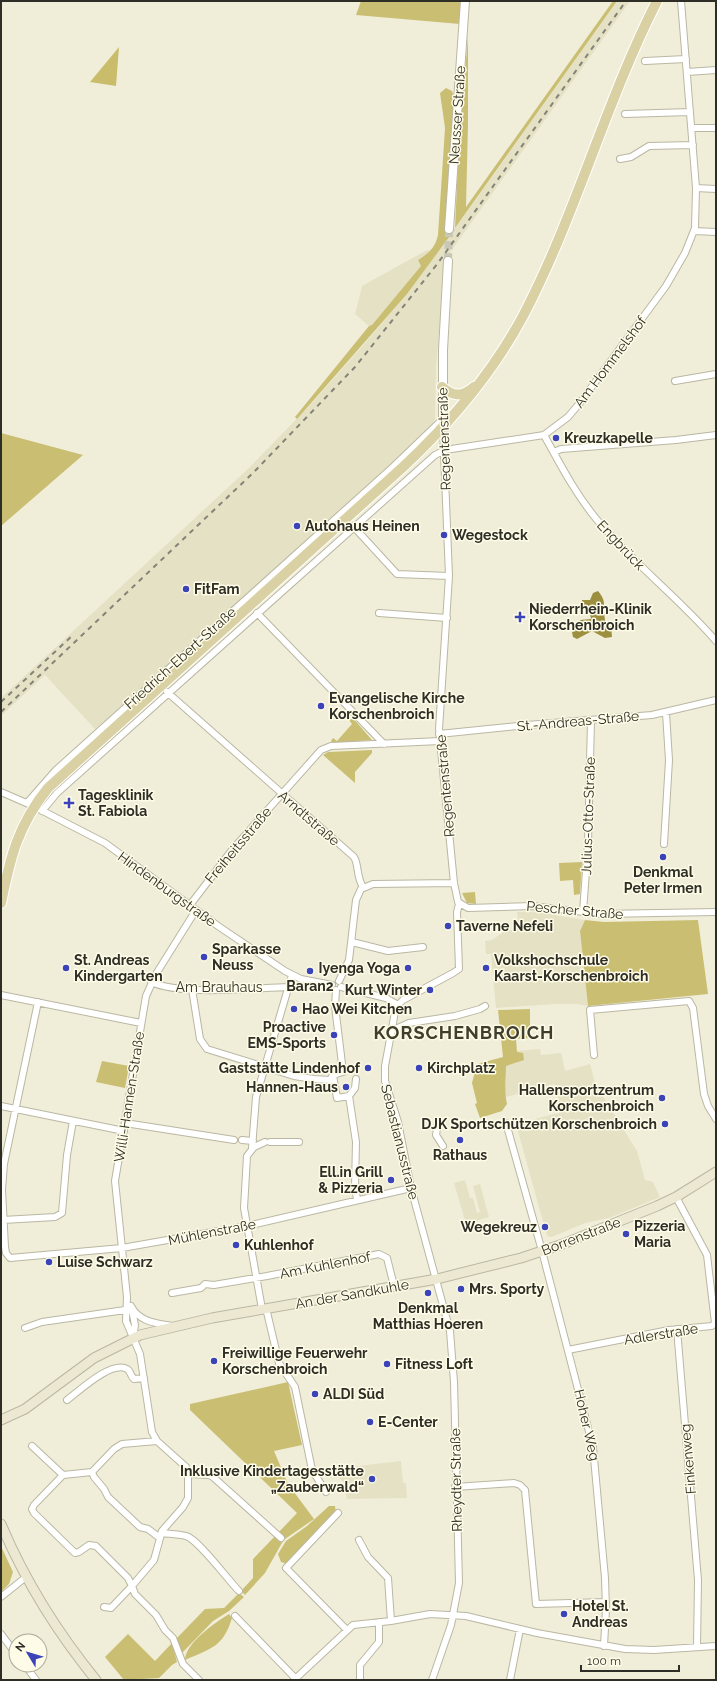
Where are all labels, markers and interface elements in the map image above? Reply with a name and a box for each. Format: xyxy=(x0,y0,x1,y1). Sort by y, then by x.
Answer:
street label: Neusser Straße xyxy=(446,65,468,165)
street label: Am Hommelshof xyxy=(571,312,650,411)
street label: Regentenstraße xyxy=(434,387,454,491)
place label: Kreuzkapelle xyxy=(564,430,654,446)
marker: Kreuzkapelle xyxy=(551,433,561,443)
street label: Engbrück xyxy=(594,517,648,574)
place label: Autohaus Heinen xyxy=(305,518,420,534)
marker: Autohaus Heinen xyxy=(292,521,302,531)
place label: Wegestock xyxy=(452,527,528,543)
marker: Wegestock xyxy=(439,530,449,540)
place label: FitFam xyxy=(194,581,239,597)
marker: FitFam xyxy=(181,584,191,594)
place label: Niederrhein-Klinik Korschenbroich xyxy=(529,601,652,633)
street label: Friedrich-Ebert-Straße xyxy=(121,604,239,712)
marker: Niederrhein-Klinik Korschenbroich xyxy=(514,611,526,623)
place label: Evangelische Kirche Korschenbroich xyxy=(329,690,465,722)
marker: Evangelische Kirche Korschenbroich xyxy=(316,701,326,711)
street label: St.-Andreas-Straße xyxy=(516,708,640,734)
street label: Regentenstraße xyxy=(433,734,457,838)
street label: Julius-Otto-Straße xyxy=(578,757,598,875)
place label: Tagesklinik St. Fabiola xyxy=(78,787,154,819)
street label: Arndtstraße xyxy=(275,787,343,849)
marker: Tagesklinik St. Fabiola xyxy=(63,797,75,809)
street label: Freiheitsstraße xyxy=(202,804,274,886)
street label: Hindenburgstraße xyxy=(115,848,219,930)
marker: Denkmal Peter Irmen xyxy=(658,852,668,862)
place label: Denkmal Peter Irmen xyxy=(624,864,702,896)
street label: Pescher Straße xyxy=(526,898,624,922)
place label: Taverne Nefeli xyxy=(456,918,553,934)
marker: Taverne Nefeli xyxy=(443,921,453,931)
place label: Sparkasse Neuss xyxy=(212,941,281,973)
place label: St. Andreas Kindergarten xyxy=(74,952,163,984)
marker: Sparkasse Neuss xyxy=(199,952,209,962)
place label: Volkshochschule Kaarst-Korschenbroich xyxy=(494,952,648,984)
place label: Iyenga Yoga xyxy=(319,960,400,976)
marker: St. Andreas Kindergarten xyxy=(61,963,71,973)
marker: Iyenga Yoga xyxy=(403,963,413,973)
marker: Volkshochschule Kaarst-Korschenbroich xyxy=(481,963,491,973)
marker: Baran2 xyxy=(305,966,315,976)
place label: Baran2 xyxy=(286,978,334,994)
street label: Am Brauhaus xyxy=(176,979,263,995)
place label: Kurt Winter xyxy=(345,982,423,998)
marker: Kurt Winter xyxy=(425,985,435,995)
place label: Hao Wei Kitchen xyxy=(302,1001,412,1017)
marker: Hao Wei Kitchen xyxy=(289,1004,299,1014)
place label: Proactive EMS-Sports xyxy=(247,1019,327,1051)
district label: KORSCHENBROICH xyxy=(374,1022,554,1043)
street label: Willi-Hannen-Straße xyxy=(111,1030,147,1164)
marker: Proactive EMS-Sports xyxy=(329,1030,339,1040)
place label: Gaststätte Lindenhof xyxy=(219,1060,361,1076)
place label: Kirchplatz xyxy=(427,1060,495,1076)
marker: Gaststätte Lindenhof xyxy=(363,1063,373,1073)
marker: Kirchplatz xyxy=(414,1063,424,1073)
place label: Hannen-Haus xyxy=(246,1079,338,1095)
marker: Hannen-Haus xyxy=(341,1082,351,1092)
place label: Hallensportzentrum Korschenbroich xyxy=(519,1082,654,1114)
street label: Sebastianusstraße xyxy=(378,1083,422,1201)
marker: Hallensportzentrum Korschenbroich xyxy=(657,1093,667,1103)
place label: DJK Sportschützen Korschenbroich xyxy=(421,1116,657,1132)
marker: DJK Sportschützen Korschenbroich xyxy=(660,1119,670,1129)
marker: Rathaus xyxy=(455,1135,465,1145)
place label: Rathaus xyxy=(433,1147,487,1163)
place label: Ell.in Grill & Pizzeria xyxy=(318,1164,384,1196)
marker: Ell.in Grill & Pizzeria xyxy=(386,1175,396,1185)
street label: Borrenstraße xyxy=(539,1214,623,1258)
street label: Mühlenstraße xyxy=(167,1216,257,1248)
place label: Pizzeria Maria xyxy=(634,1218,685,1250)
place label: Wegekreuz xyxy=(461,1219,537,1235)
marker: Wegekreuz xyxy=(540,1222,550,1232)
marker: Pizzeria Maria xyxy=(621,1229,631,1239)
place label: Kuhlenhof xyxy=(244,1237,314,1253)
marker: Kuhlenhof xyxy=(231,1240,241,1250)
street label: Am Kuhlenhof xyxy=(278,1248,373,1282)
place label: Luise Schwarz xyxy=(57,1254,153,1270)
marker: Luise Schwarz xyxy=(44,1257,54,1267)
street label: An der Sandkuhle xyxy=(294,1276,410,1312)
place label: Mrs. Sporty xyxy=(469,1281,545,1297)
marker: Mrs. Sporty xyxy=(456,1284,466,1294)
marker: Denkmal Matthias Hoeren xyxy=(423,1288,433,1298)
place label: Denkmal Matthias Hoeren xyxy=(373,1300,483,1332)
street label: Adlerstraße xyxy=(623,1320,699,1348)
place label: Freiwillige Feuerwehr Korschenbroich xyxy=(222,1345,368,1377)
marker: Freiwillige Feuerwehr Korschenbroich xyxy=(209,1356,219,1366)
place label: Fitness Loft xyxy=(395,1356,474,1372)
marker: Fitness Loft xyxy=(382,1359,392,1369)
place label: ALDI Süd xyxy=(323,1386,384,1402)
street label: Hoher Weg xyxy=(571,1388,603,1462)
marker: ALDI Süd xyxy=(310,1389,320,1399)
place label: E-Center xyxy=(378,1414,438,1430)
marker: E-Center xyxy=(365,1417,375,1427)
street label: Finkenweg xyxy=(677,1423,699,1495)
street label: Rheydter Straße xyxy=(447,1428,465,1532)
place label: Inklusive Kindertagesstätte „Zauberwald“ xyxy=(180,1463,365,1495)
marker: Inklusive Kindertagesstätte „Zauberwald“ xyxy=(367,1474,377,1484)
place label: Hotel St. Andreas xyxy=(572,1598,629,1630)
marker: Hotel St. Andreas xyxy=(559,1609,569,1619)
north arrow xyxy=(8,1633,48,1673)
text: N xyxy=(13,1640,28,1654)
scale bar xyxy=(581,1647,679,1673)
text: 100 m xyxy=(587,1654,621,1668)

